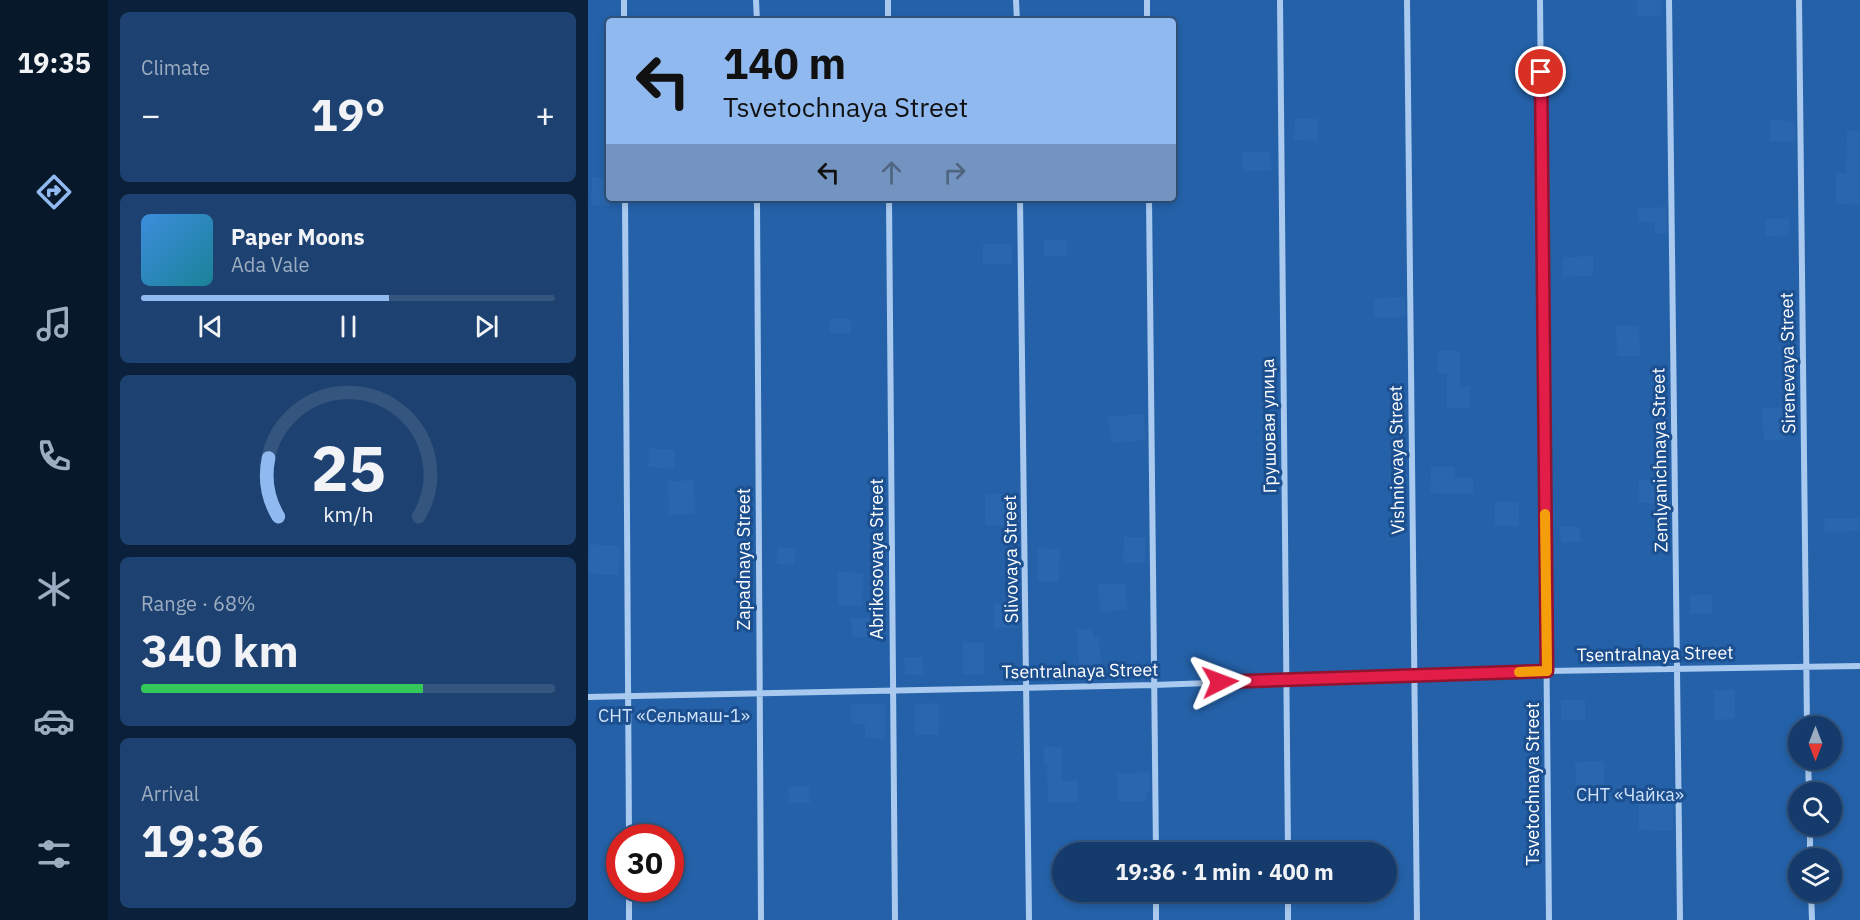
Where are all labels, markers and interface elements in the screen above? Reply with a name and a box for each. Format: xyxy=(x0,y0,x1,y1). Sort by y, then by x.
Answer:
text: 140 m xyxy=(723,36,846,91)
icon: left xyxy=(624,42,702,120)
text: 19:35 xyxy=(17,45,91,80)
pin xyxy=(1515,46,1566,97)
text: Climate xyxy=(141,54,210,81)
icon: arrive xyxy=(1524,55,1557,88)
text: 19° xyxy=(310,85,386,143)
text: Tsvetochnaya Street xyxy=(723,89,968,124)
text: − xyxy=(141,93,161,136)
text: + xyxy=(535,93,555,136)
icon: left xyxy=(812,156,845,189)
icon: ahead xyxy=(875,156,908,189)
icon: right xyxy=(938,156,971,189)
icon: directions xyxy=(33,171,75,213)
text: Paper Moons xyxy=(231,222,364,251)
text: Ada Vale xyxy=(231,251,310,278)
street label: Sirenevaya Street xyxy=(1775,292,1800,434)
icon: music xyxy=(33,303,75,345)
icon: previous xyxy=(194,310,227,343)
icon: pause xyxy=(332,310,365,343)
icon: next xyxy=(470,310,503,343)
street label: Грушовая улица xyxy=(1256,358,1281,494)
street label: Zemlyanichnaya Street xyxy=(1646,367,1673,553)
street label: Vishniovaya Street xyxy=(1384,385,1409,535)
text: 25 xyxy=(311,427,385,508)
icon: phone xyxy=(33,435,75,477)
street label: Abrikosovaya Street xyxy=(865,478,888,640)
street label: Zapadnaya Street xyxy=(732,488,755,630)
street label: Slivovaya Street xyxy=(998,494,1023,624)
text: km/h xyxy=(323,500,373,528)
icon: climate xyxy=(33,568,75,610)
text: Range · 68% xyxy=(141,590,256,617)
text: 340 km xyxy=(141,621,299,679)
street label: Tsentralnaya Street xyxy=(1576,641,1734,666)
position arrow xyxy=(1188,650,1252,714)
street label: Tsentralnaya Street xyxy=(1001,658,1159,683)
icon: car xyxy=(33,700,75,742)
street label: Tsvetochnaya Street xyxy=(1521,702,1544,866)
park label: СНТ «Сельмаш-1» xyxy=(598,704,750,727)
north arrow xyxy=(1788,716,1842,770)
map controls xyxy=(1788,716,1842,902)
text: Arrival xyxy=(141,780,199,807)
button: search xyxy=(1788,782,1842,836)
park label: СНТ «Чайка» xyxy=(1576,783,1684,806)
text: 19:36 xyxy=(141,811,264,869)
speed limit sign: 30 xyxy=(606,824,684,902)
icon: filters xyxy=(33,833,75,875)
button: layers xyxy=(1788,848,1842,902)
text: 19:36 · 1 min · 400 m xyxy=(1115,857,1334,886)

